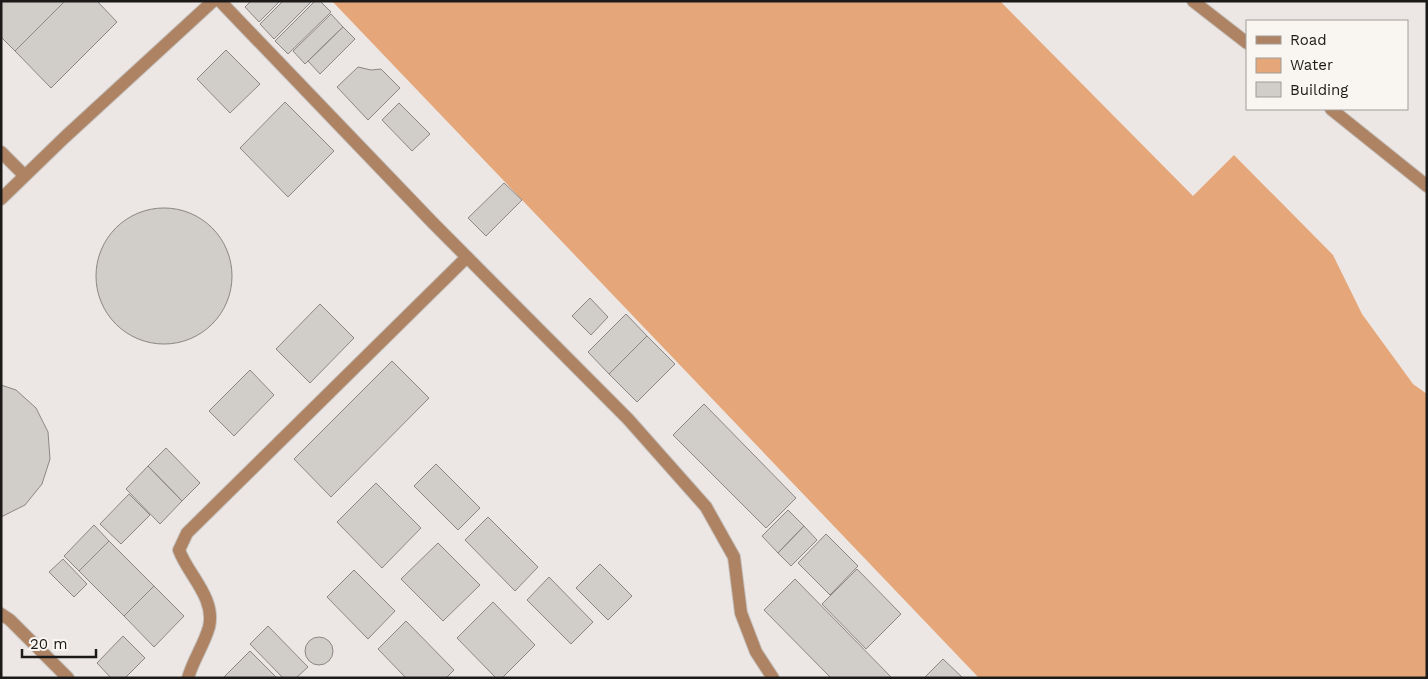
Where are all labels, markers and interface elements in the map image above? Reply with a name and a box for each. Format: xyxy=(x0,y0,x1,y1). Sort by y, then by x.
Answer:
legend xyxy=(1246,20,1408,110)
text: Road xyxy=(1290,31,1327,49)
text: Water xyxy=(1290,56,1333,74)
text: Building xyxy=(1290,81,1348,99)
scale bar xyxy=(22,626,96,658)
text: 20 m xyxy=(30,635,68,653)

